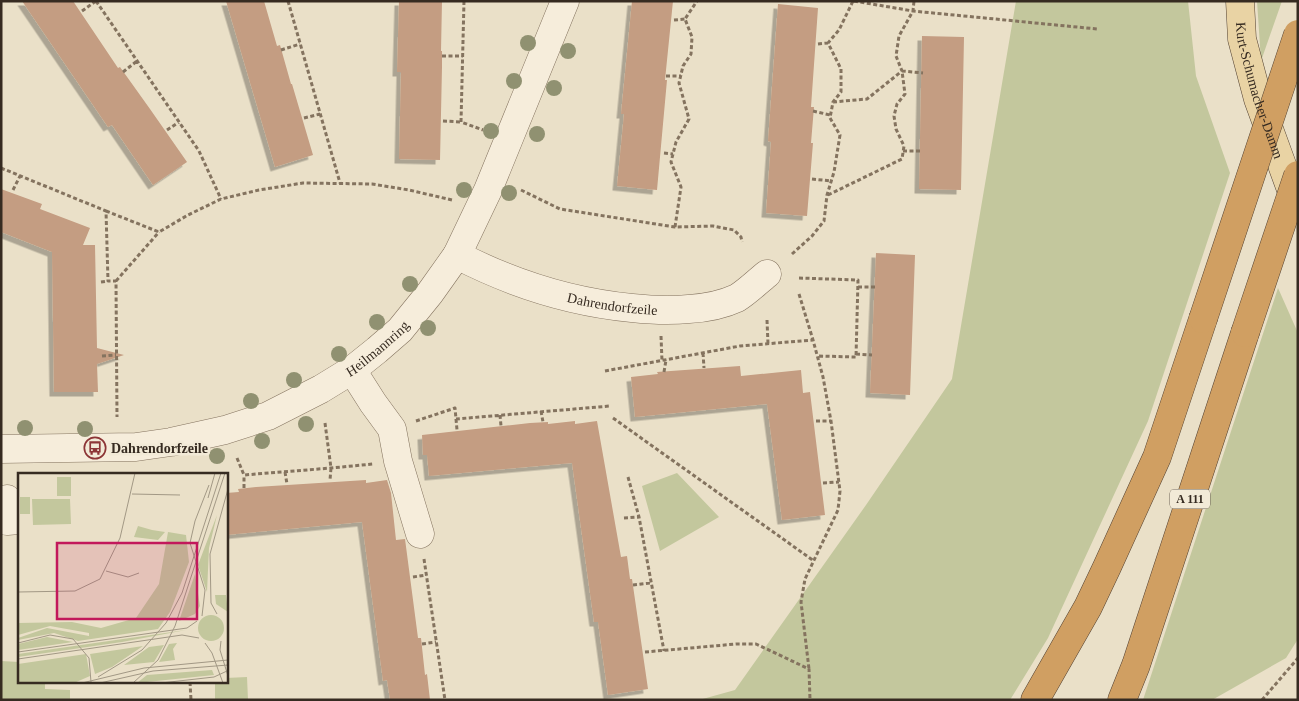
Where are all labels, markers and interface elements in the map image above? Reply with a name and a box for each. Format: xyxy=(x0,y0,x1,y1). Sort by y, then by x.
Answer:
street label: Kurt-Schumacher-Damm xyxy=(1233,22,1286,161)
street label: Dahrendorfzeile xyxy=(566,290,658,318)
street label: Heilmannring xyxy=(344,318,412,380)
bus stop icon: Dahrendorfzeile xyxy=(83,436,107,460)
place label: Dahrendorfzeile xyxy=(111,441,208,456)
inset map xyxy=(18,473,228,684)
road number: A 111 xyxy=(1170,489,1210,508)

